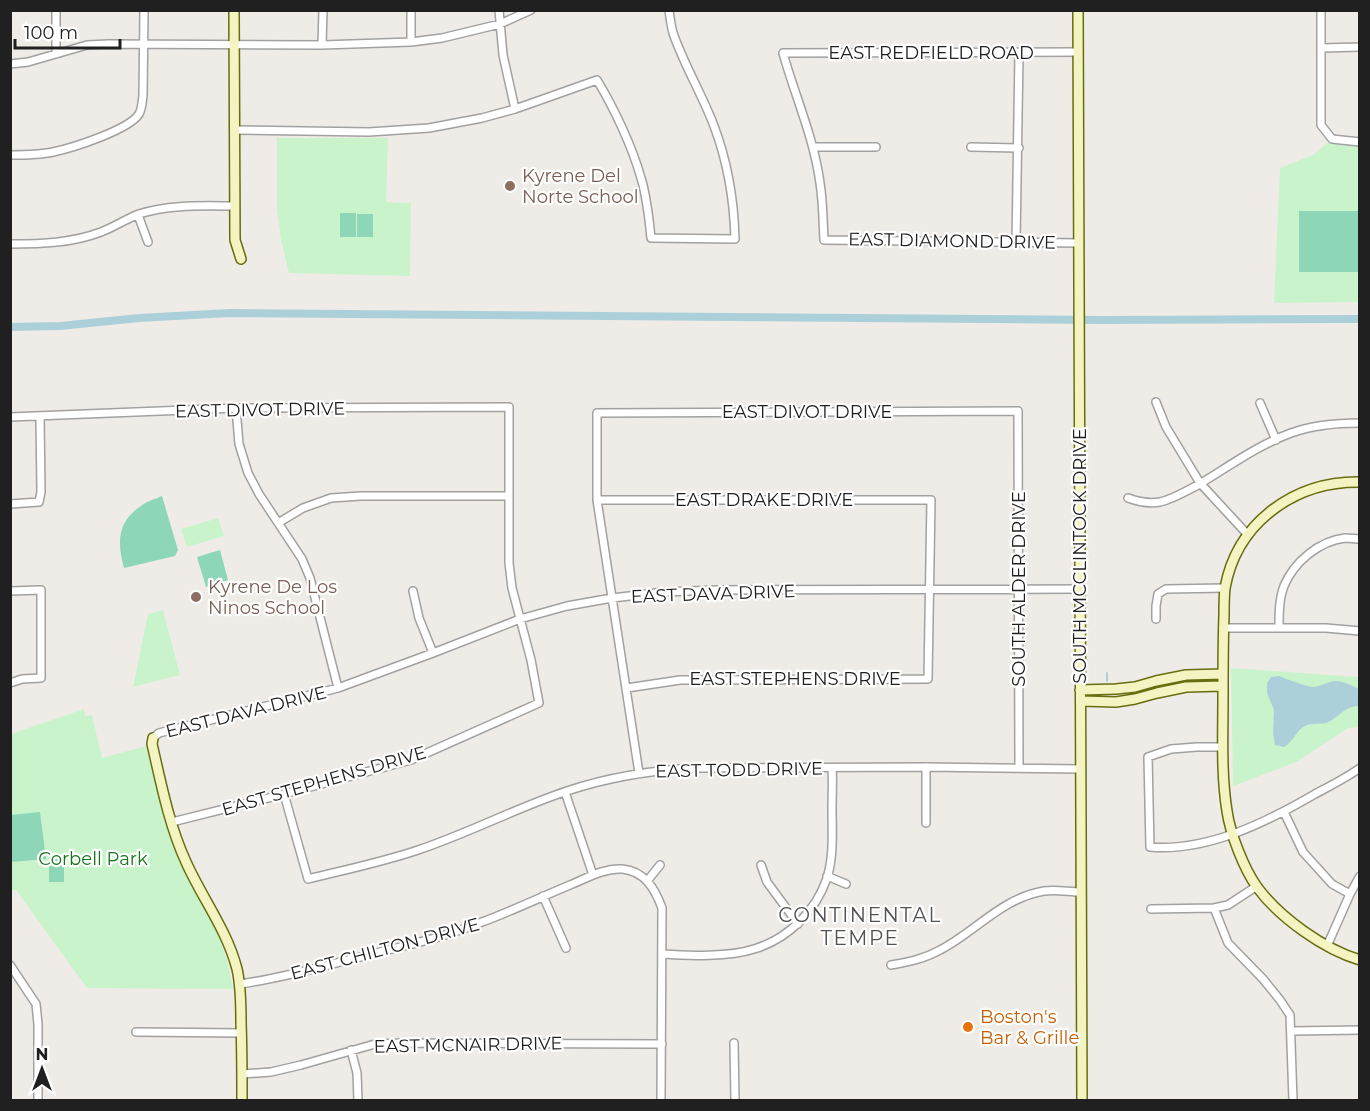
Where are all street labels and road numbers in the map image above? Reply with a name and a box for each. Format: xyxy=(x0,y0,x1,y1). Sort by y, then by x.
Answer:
street label: EAST REDFIELD ROAD xyxy=(828,42,1034,64)
street label: EAST DIAMOND DRIVE xyxy=(848,228,1056,254)
street label: EAST DIVOT DRIVE xyxy=(175,398,345,422)
street label: EAST DIVOT DRIVE xyxy=(722,401,892,423)
street label: SOUTH MCCLINTOCK DRIVE xyxy=(1069,428,1091,684)
street label: EAST DRAKE DRIVE xyxy=(675,489,853,511)
street label: SOUTH ALDER DRIVE xyxy=(1008,491,1030,687)
street label: EAST DAVA DRIVE xyxy=(630,580,796,608)
street label: EAST STEPHENS DRIVE xyxy=(689,668,901,690)
street label: EAST DAVA DRIVE xyxy=(163,681,329,743)
street label: EAST STEPHENS DRIVE xyxy=(219,741,429,821)
street label: EAST TODD DRIVE xyxy=(655,758,823,782)
street label: EAST CHILTON DRIVE xyxy=(288,913,482,985)
street label: EAST MCNAIR DRIVE xyxy=(373,1032,563,1058)

